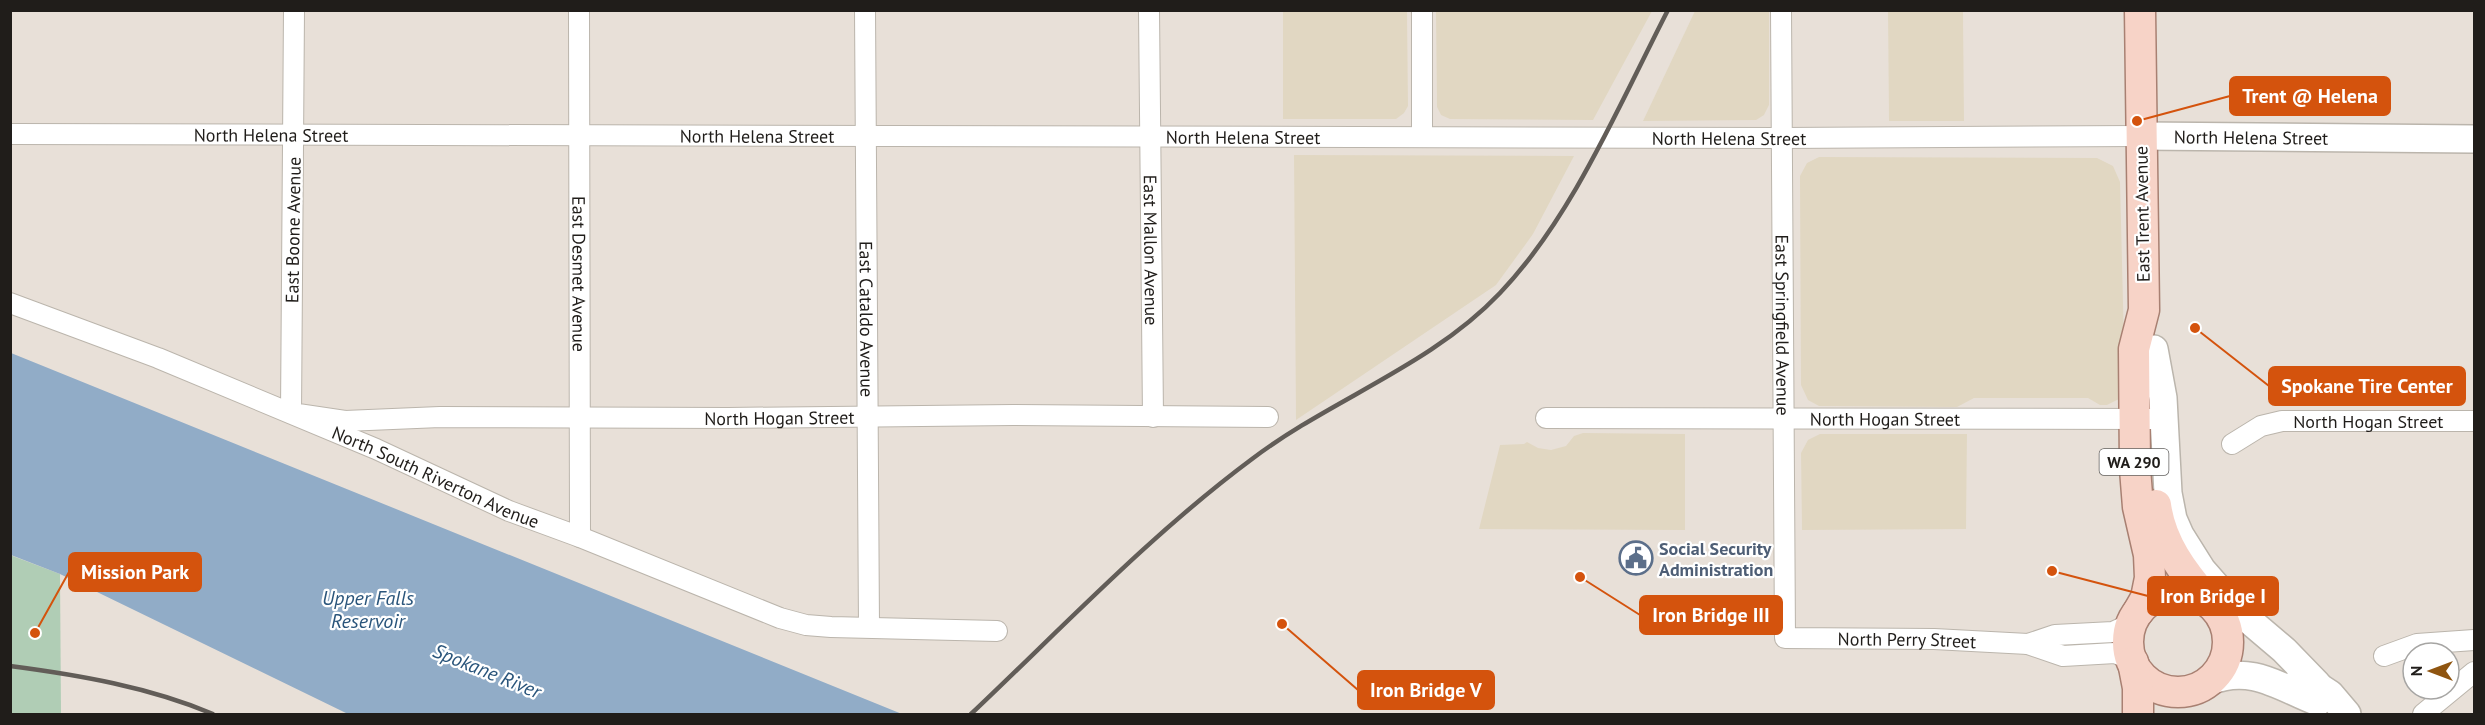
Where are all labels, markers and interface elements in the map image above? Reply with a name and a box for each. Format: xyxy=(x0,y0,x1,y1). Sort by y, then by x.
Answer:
callout: Trent @ Helena xyxy=(2230,77,2390,115)
text: Trent @ Helena xyxy=(2242,83,2378,109)
street label: North Helena Street xyxy=(194,123,348,146)
street label: North Helena Street xyxy=(680,124,834,147)
street label: North Helena Street xyxy=(1166,125,1320,148)
street label: North Helena Street xyxy=(2174,125,2328,149)
street label: North Helena Street xyxy=(1652,126,1806,150)
street label: East Trent Avenue xyxy=(2129,146,2155,282)
street label: East Boone Avenue xyxy=(280,157,306,303)
street label: East Mallon Avenue xyxy=(1139,174,1164,326)
street label: East Desmet Avenue xyxy=(568,196,591,352)
street label: East Springfield Avenue xyxy=(1771,234,1795,416)
street label: East Cataldo Avenue xyxy=(855,241,879,397)
callout: Spokane Tire Center xyxy=(2269,367,2465,405)
text: Spokane Tire Center xyxy=(2281,373,2453,399)
street label: North Hogan Street xyxy=(704,405,855,430)
street label: North Hogan Street xyxy=(1810,407,1960,430)
street label: North Hogan Street xyxy=(2293,410,2443,433)
street label: North South Riverton Avenue xyxy=(329,420,543,533)
road number: WA 290 xyxy=(2100,449,2168,475)
place label: Social Security Administration xyxy=(1659,537,1773,581)
public building icon: Social Security Administration xyxy=(1618,540,1654,576)
callout: Mission Park xyxy=(69,553,201,591)
text: Mission Park xyxy=(81,559,189,585)
callout: Iron Bridge I xyxy=(2148,577,2278,615)
text: Iron Bridge I xyxy=(2160,583,2266,609)
water label: Upper Falls Reservoir xyxy=(322,585,414,634)
callout: Iron Bridge III xyxy=(1640,596,1782,634)
text: Iron Bridge III xyxy=(1652,602,1770,628)
street label: North Perry Street xyxy=(1838,627,1977,653)
water label: Spokane River xyxy=(429,638,546,705)
north arrow xyxy=(2401,641,2461,701)
text: N xyxy=(2406,666,2426,676)
callout: Iron Bridge V xyxy=(1358,671,1494,709)
text: Iron Bridge V xyxy=(1370,677,1483,703)

